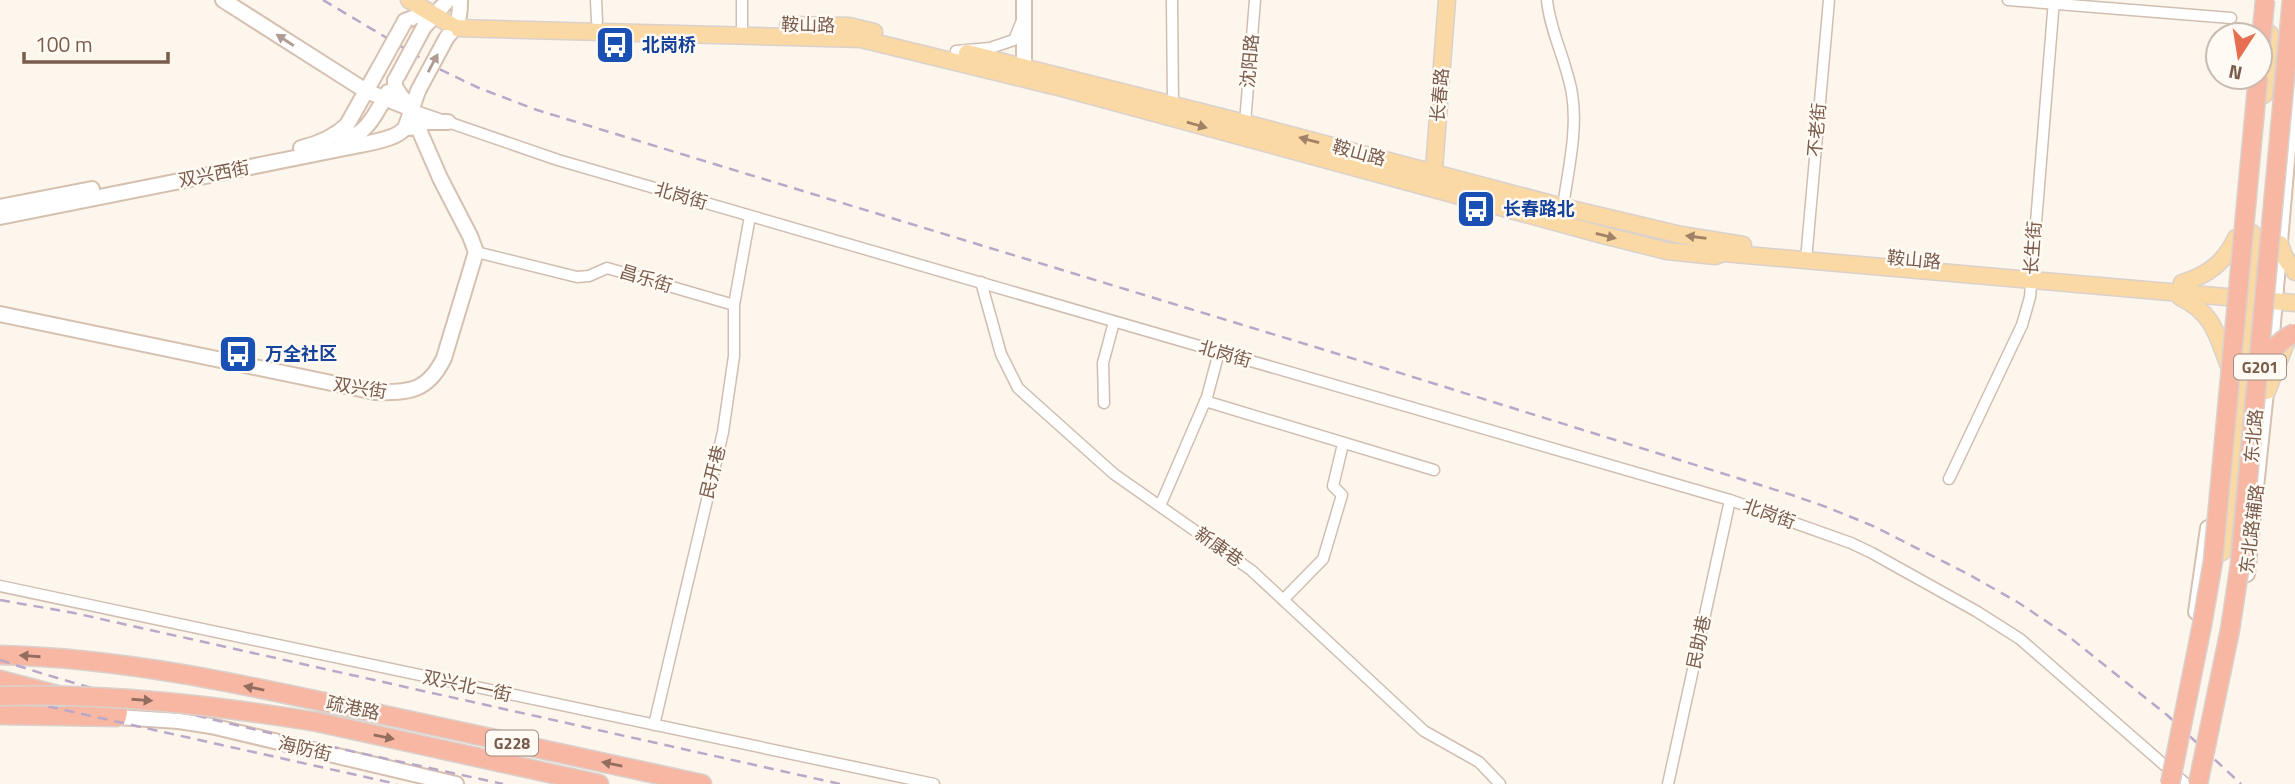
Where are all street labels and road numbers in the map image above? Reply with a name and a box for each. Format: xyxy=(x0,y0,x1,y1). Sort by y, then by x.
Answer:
street label: 鞍山路 xyxy=(781,11,835,38)
street label: 沈阳路 xyxy=(1234,33,1265,89)
street label: 长春路 xyxy=(1424,67,1455,123)
street label: 不老街 xyxy=(1801,102,1832,158)
street label: 鞍山路 xyxy=(1330,132,1389,173)
street label: 双兴西街 xyxy=(176,153,252,194)
street label: 北岗街 xyxy=(651,175,711,216)
street label: 长生街 xyxy=(2017,220,2048,276)
street label: 鞍山路 xyxy=(1886,244,1942,275)
street label: 昌乐街 xyxy=(616,258,676,299)
street label: 北岗街 xyxy=(1195,333,1255,374)
road number: G201 xyxy=(2234,354,2286,380)
street label: 双兴街 xyxy=(331,370,389,405)
street label: 东北路 xyxy=(2238,408,2269,464)
street label: 民开巷 xyxy=(693,442,732,501)
street label: 东北路辅路 xyxy=(2233,483,2270,575)
street label: 北岗街 xyxy=(1739,492,1799,535)
street label: 新康巷 xyxy=(1189,520,1249,573)
street label: 民助巷 xyxy=(1680,613,1717,671)
street label: 双兴北一街 xyxy=(420,663,514,708)
street label: 疏港路 xyxy=(324,689,382,726)
street label: 海防街 xyxy=(276,729,334,768)
road number: G228 xyxy=(486,730,538,756)

